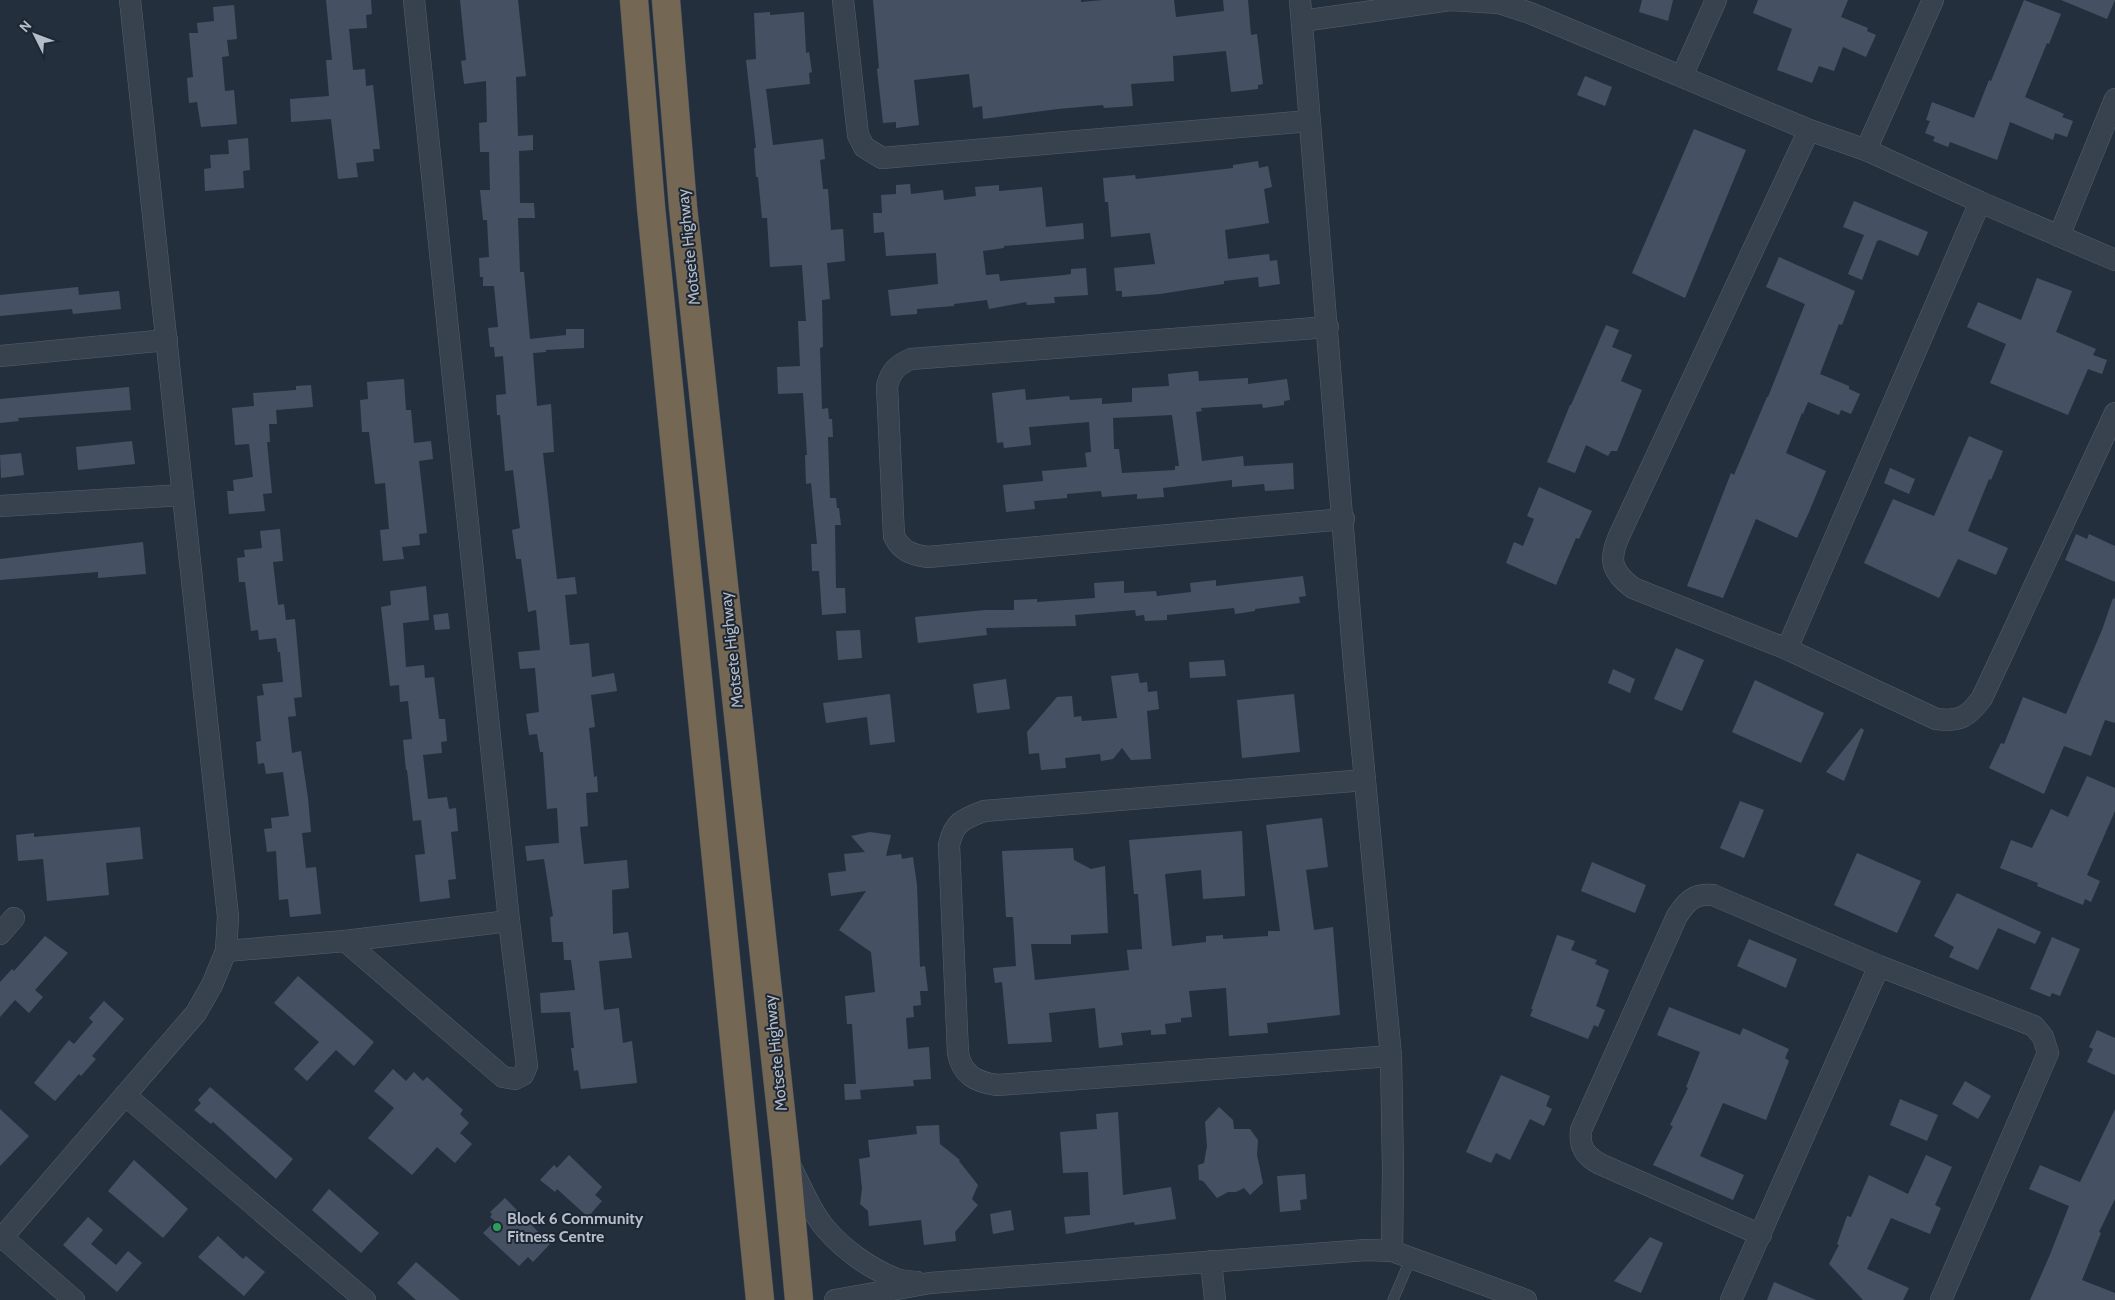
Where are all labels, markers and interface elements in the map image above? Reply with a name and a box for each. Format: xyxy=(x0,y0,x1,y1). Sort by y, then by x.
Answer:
north arrow xyxy=(10,10,60,60)
text: N xyxy=(15,17,35,36)
street label: Motsete Highway xyxy=(673,188,704,306)
street label: Motsete Highway xyxy=(716,591,747,709)
street label: Motsete Highway xyxy=(760,994,791,1112)
place label: Block 6 Community Fitness Centre xyxy=(507,1209,644,1246)
marker: Block 6 Community Fitness Centre xyxy=(491,1221,503,1233)

